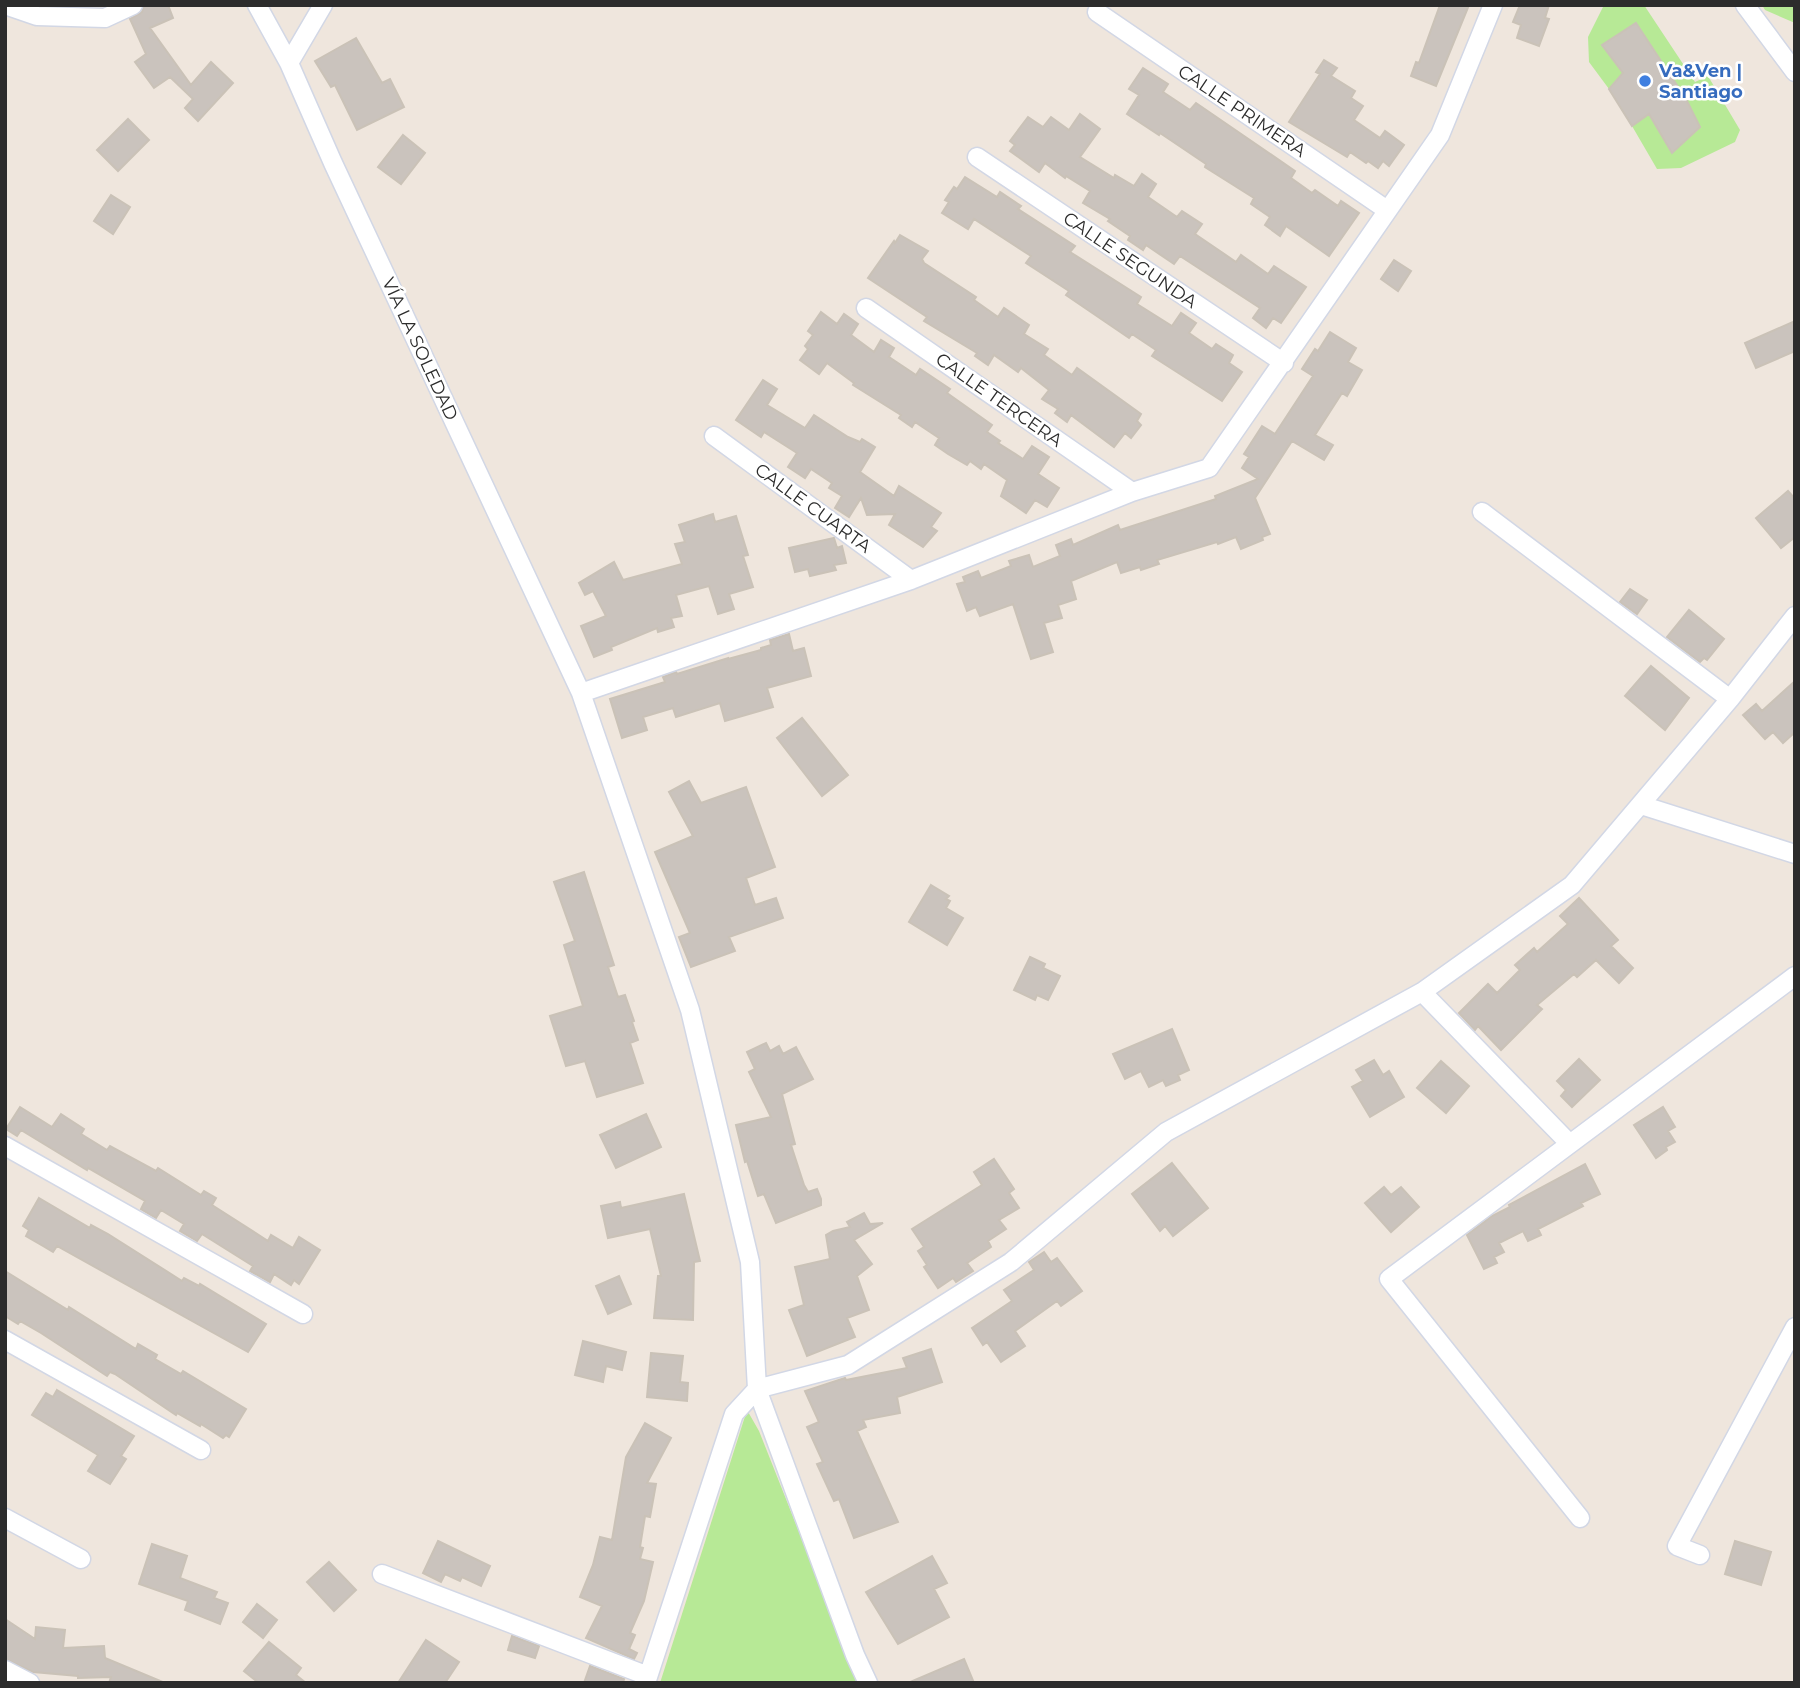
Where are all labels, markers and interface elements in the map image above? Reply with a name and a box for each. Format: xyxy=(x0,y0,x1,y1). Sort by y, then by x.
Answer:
street label: CALLE PRIMERA xyxy=(1174,60,1310,162)
place label: Va&Ven | Santiago xyxy=(1658,60,1743,103)
marker: Va&Ven | Santiago xyxy=(1637,73,1653,89)
street label: CALLE SEGUNDA xyxy=(1059,207,1201,313)
street label: VÍA LA SOLEDAD xyxy=(377,274,463,424)
street label: CALLE TERCERA xyxy=(931,348,1067,452)
street label: CALLE CUARTA xyxy=(751,458,876,558)

